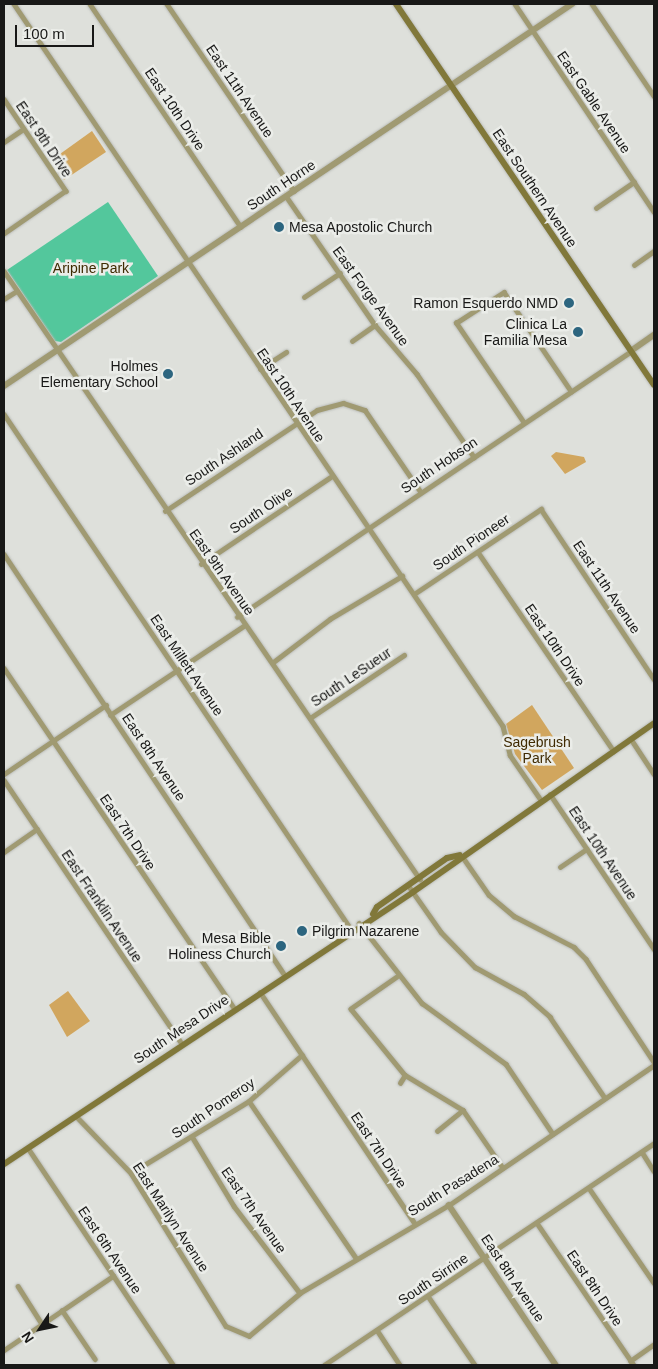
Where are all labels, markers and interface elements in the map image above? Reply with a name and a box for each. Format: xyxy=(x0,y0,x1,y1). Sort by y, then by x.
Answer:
scale bar xyxy=(18,15,96,47)
text: 100 m xyxy=(23,25,65,42)
street label: East 11th Avenue xyxy=(202,41,278,141)
street label: East Gable Avenue xyxy=(553,47,635,157)
street label: East 10th Drive xyxy=(141,65,209,153)
street label: East 9th Drive xyxy=(12,98,76,180)
street label: East Southern Avenue xyxy=(489,125,581,251)
street label: South Horne xyxy=(244,156,318,214)
place label: Mesa Apostolic Church xyxy=(289,219,433,235)
marker: Mesa Apostolic Church xyxy=(273,221,285,233)
street label: East Forge Avenue xyxy=(329,243,413,349)
park label: Aripine Park xyxy=(53,260,129,276)
place label: Ramon Esquerdo NMD xyxy=(413,295,558,311)
marker: Ramon Esquerdo NMD xyxy=(562,296,576,310)
place label: Clinica La Familia Mesa xyxy=(484,316,567,348)
marker: Clinica La Familia Mesa xyxy=(571,325,585,339)
street label: East 10th Avenue xyxy=(253,345,329,445)
place label: Holmes Elementary School xyxy=(40,358,158,391)
marker: Holmes Elementary School xyxy=(162,368,174,380)
street label: South Ashland xyxy=(182,425,266,489)
street label: South Hobson xyxy=(398,433,480,497)
street label: South Olive xyxy=(226,483,296,537)
street label: South Pioneer xyxy=(430,510,512,574)
street label: East 9th Avenue xyxy=(186,525,258,619)
street label: East 11th Avenue xyxy=(569,537,645,637)
street label: East 10th Drive xyxy=(521,601,589,689)
street label: East Millett Avenue xyxy=(147,611,227,719)
street label: South LeSueur xyxy=(308,644,394,710)
street label: East 8th Avenue xyxy=(118,710,190,804)
park label: Sagebrush Park xyxy=(503,734,571,766)
street label: East 7th Drive xyxy=(96,791,160,873)
street label: East 10th Avenue xyxy=(565,803,641,903)
street label: East Franklin Avenue xyxy=(58,846,146,966)
place label: Pilgrim Nazarene xyxy=(312,923,419,939)
marker: Pilgrim Nazarene xyxy=(296,925,308,937)
place label: Mesa Bible Holiness Church xyxy=(168,930,271,962)
marker: Mesa Bible Holiness Church xyxy=(275,940,287,952)
street label: South Mesa Drive xyxy=(130,991,232,1067)
street label: South Pomeroy xyxy=(168,1074,258,1142)
street label: East 7th Drive xyxy=(347,1109,411,1191)
street label: South Pasadena xyxy=(405,1150,501,1220)
street label: East Marilyn Avenue xyxy=(129,1159,213,1275)
street label: East 7th Avenue xyxy=(218,1163,290,1257)
street label: East 6th Avenue xyxy=(74,1203,146,1297)
street label: East 8th Avenue xyxy=(477,1231,549,1325)
street label: East 8th Drive xyxy=(563,1247,627,1329)
street label: South Sirrine xyxy=(395,1249,471,1309)
north arrow xyxy=(15,1304,65,1354)
text: N xyxy=(18,1329,37,1346)

